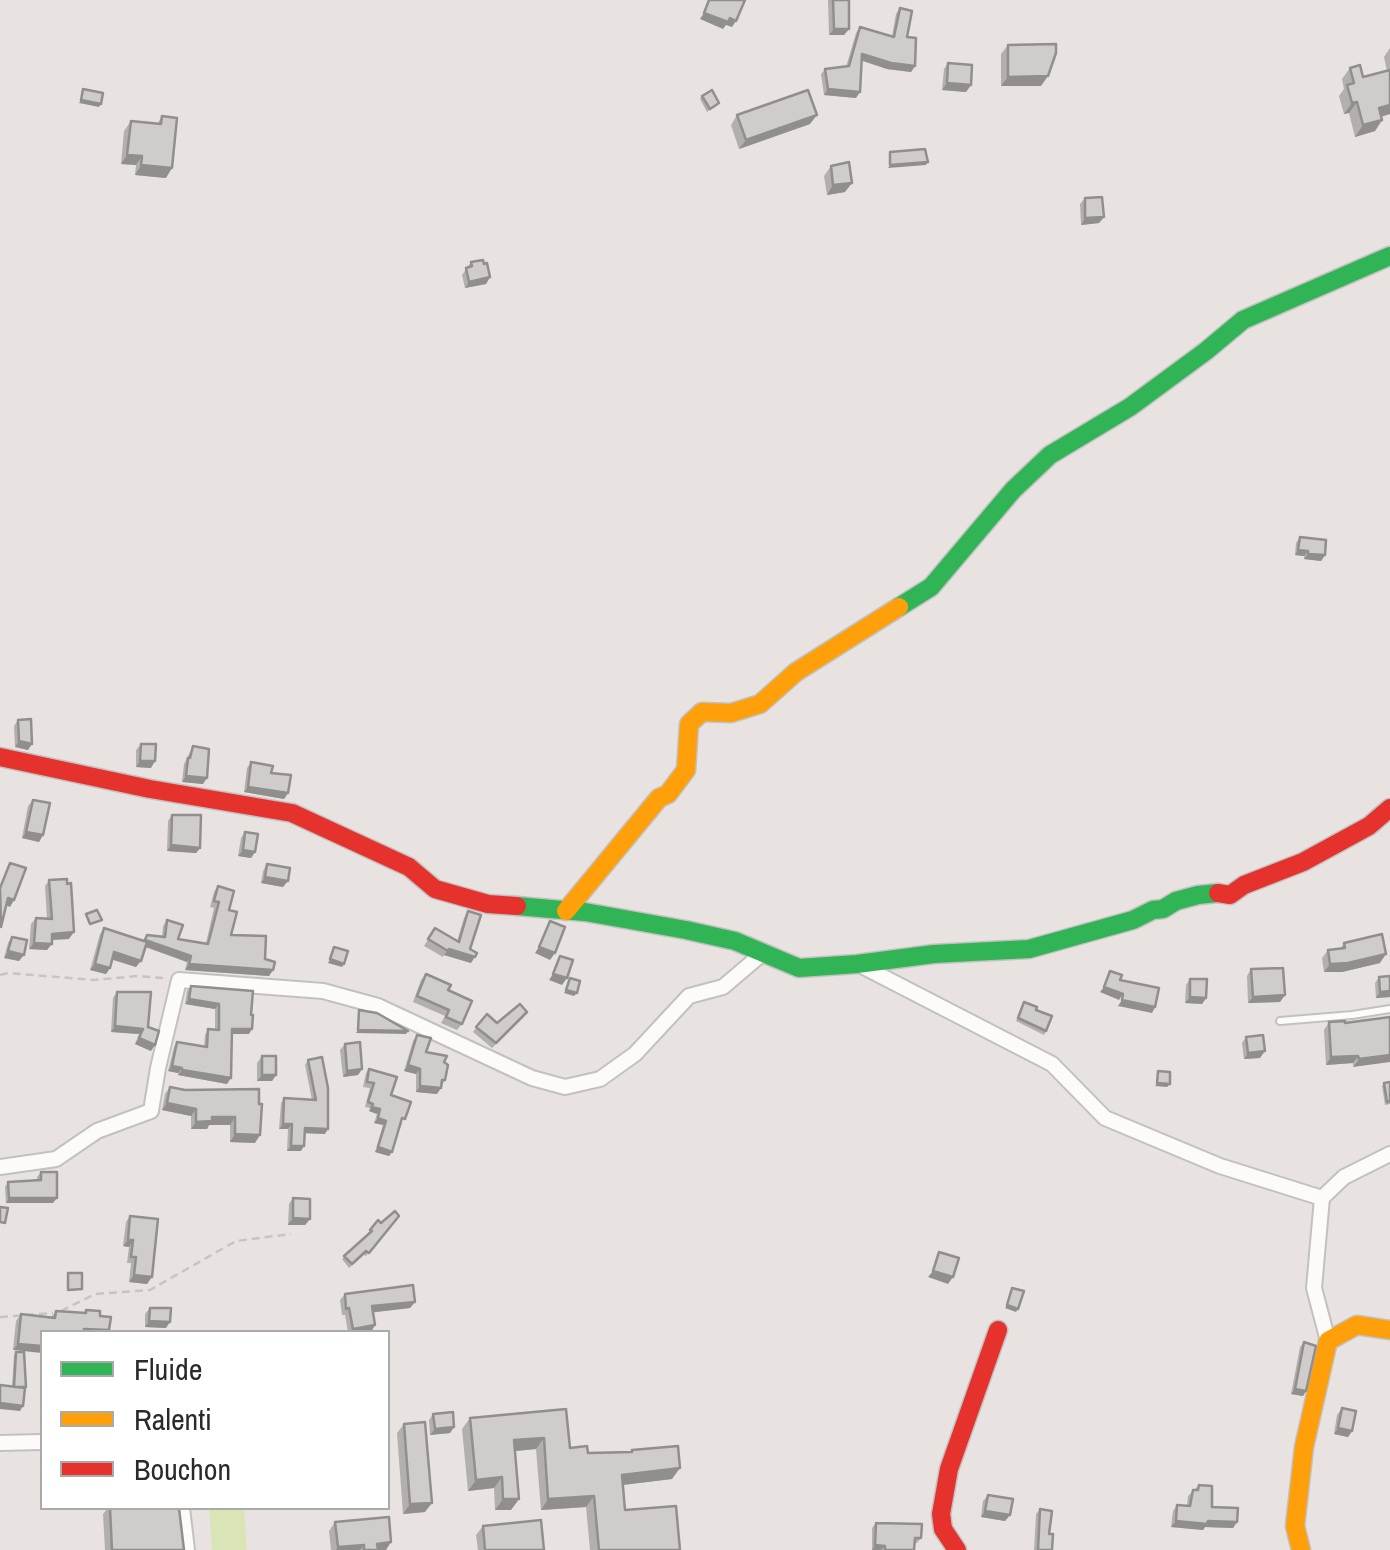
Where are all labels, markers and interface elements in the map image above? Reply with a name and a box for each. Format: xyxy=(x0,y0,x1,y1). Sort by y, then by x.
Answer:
legend xyxy=(40,1330,390,1510)
text: Fluide xyxy=(134,1349,202,1389)
text: Ralenti xyxy=(134,1399,212,1439)
text: Bouchon xyxy=(134,1449,231,1489)

